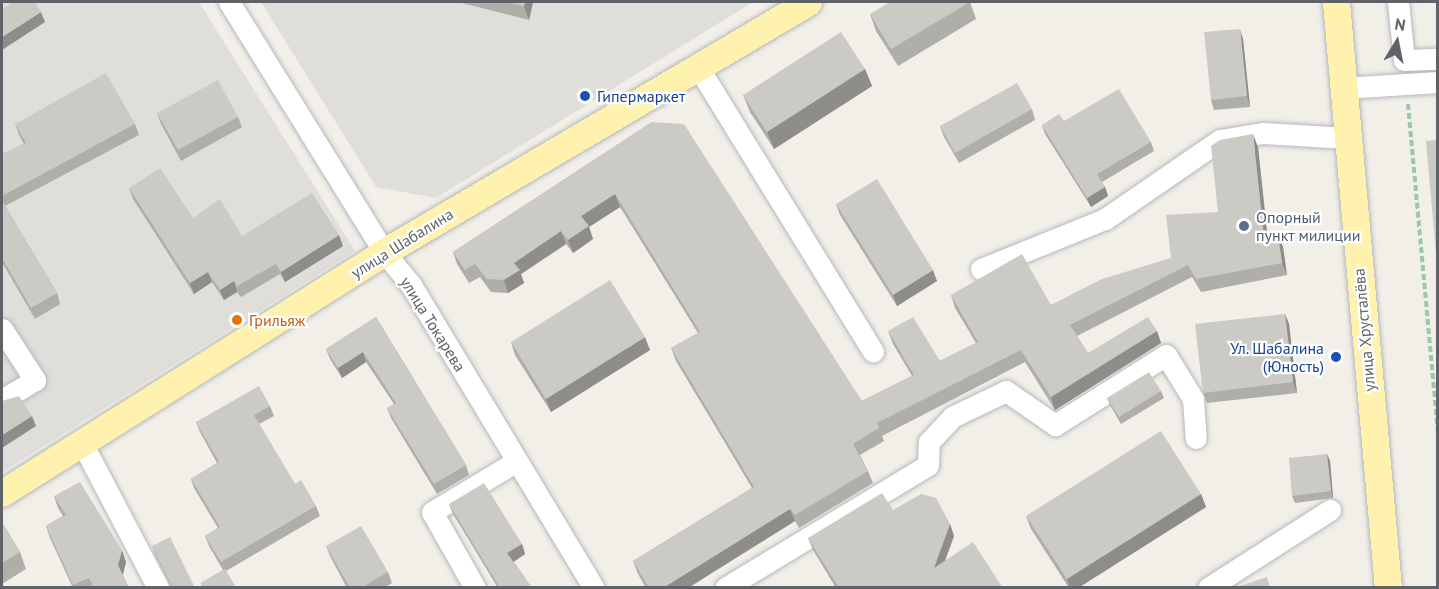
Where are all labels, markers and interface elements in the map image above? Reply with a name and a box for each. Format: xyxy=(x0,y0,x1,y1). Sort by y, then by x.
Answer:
north arrow xyxy=(1367,12,1427,72)
text: N xyxy=(1393,14,1407,35)
place label: Гипермаркет xyxy=(597,86,685,106)
marker: Гипермаркет xyxy=(578,89,592,103)
street label: улица Шабалина xyxy=(347,204,457,282)
place label: Опорный пункт милиции xyxy=(1256,207,1361,245)
marker: Опорный пункт милиции xyxy=(1237,219,1251,233)
street label: улица Хрусталёва xyxy=(1349,267,1379,393)
street label: улица Токарева xyxy=(396,273,470,375)
place label: Грильяж xyxy=(249,310,305,330)
marker: Грильяж xyxy=(230,313,244,327)
place label: Ул. Шабалина (Юность) xyxy=(1229,338,1324,376)
marker: Ул. Шабалина (Юность) xyxy=(1329,350,1343,364)

